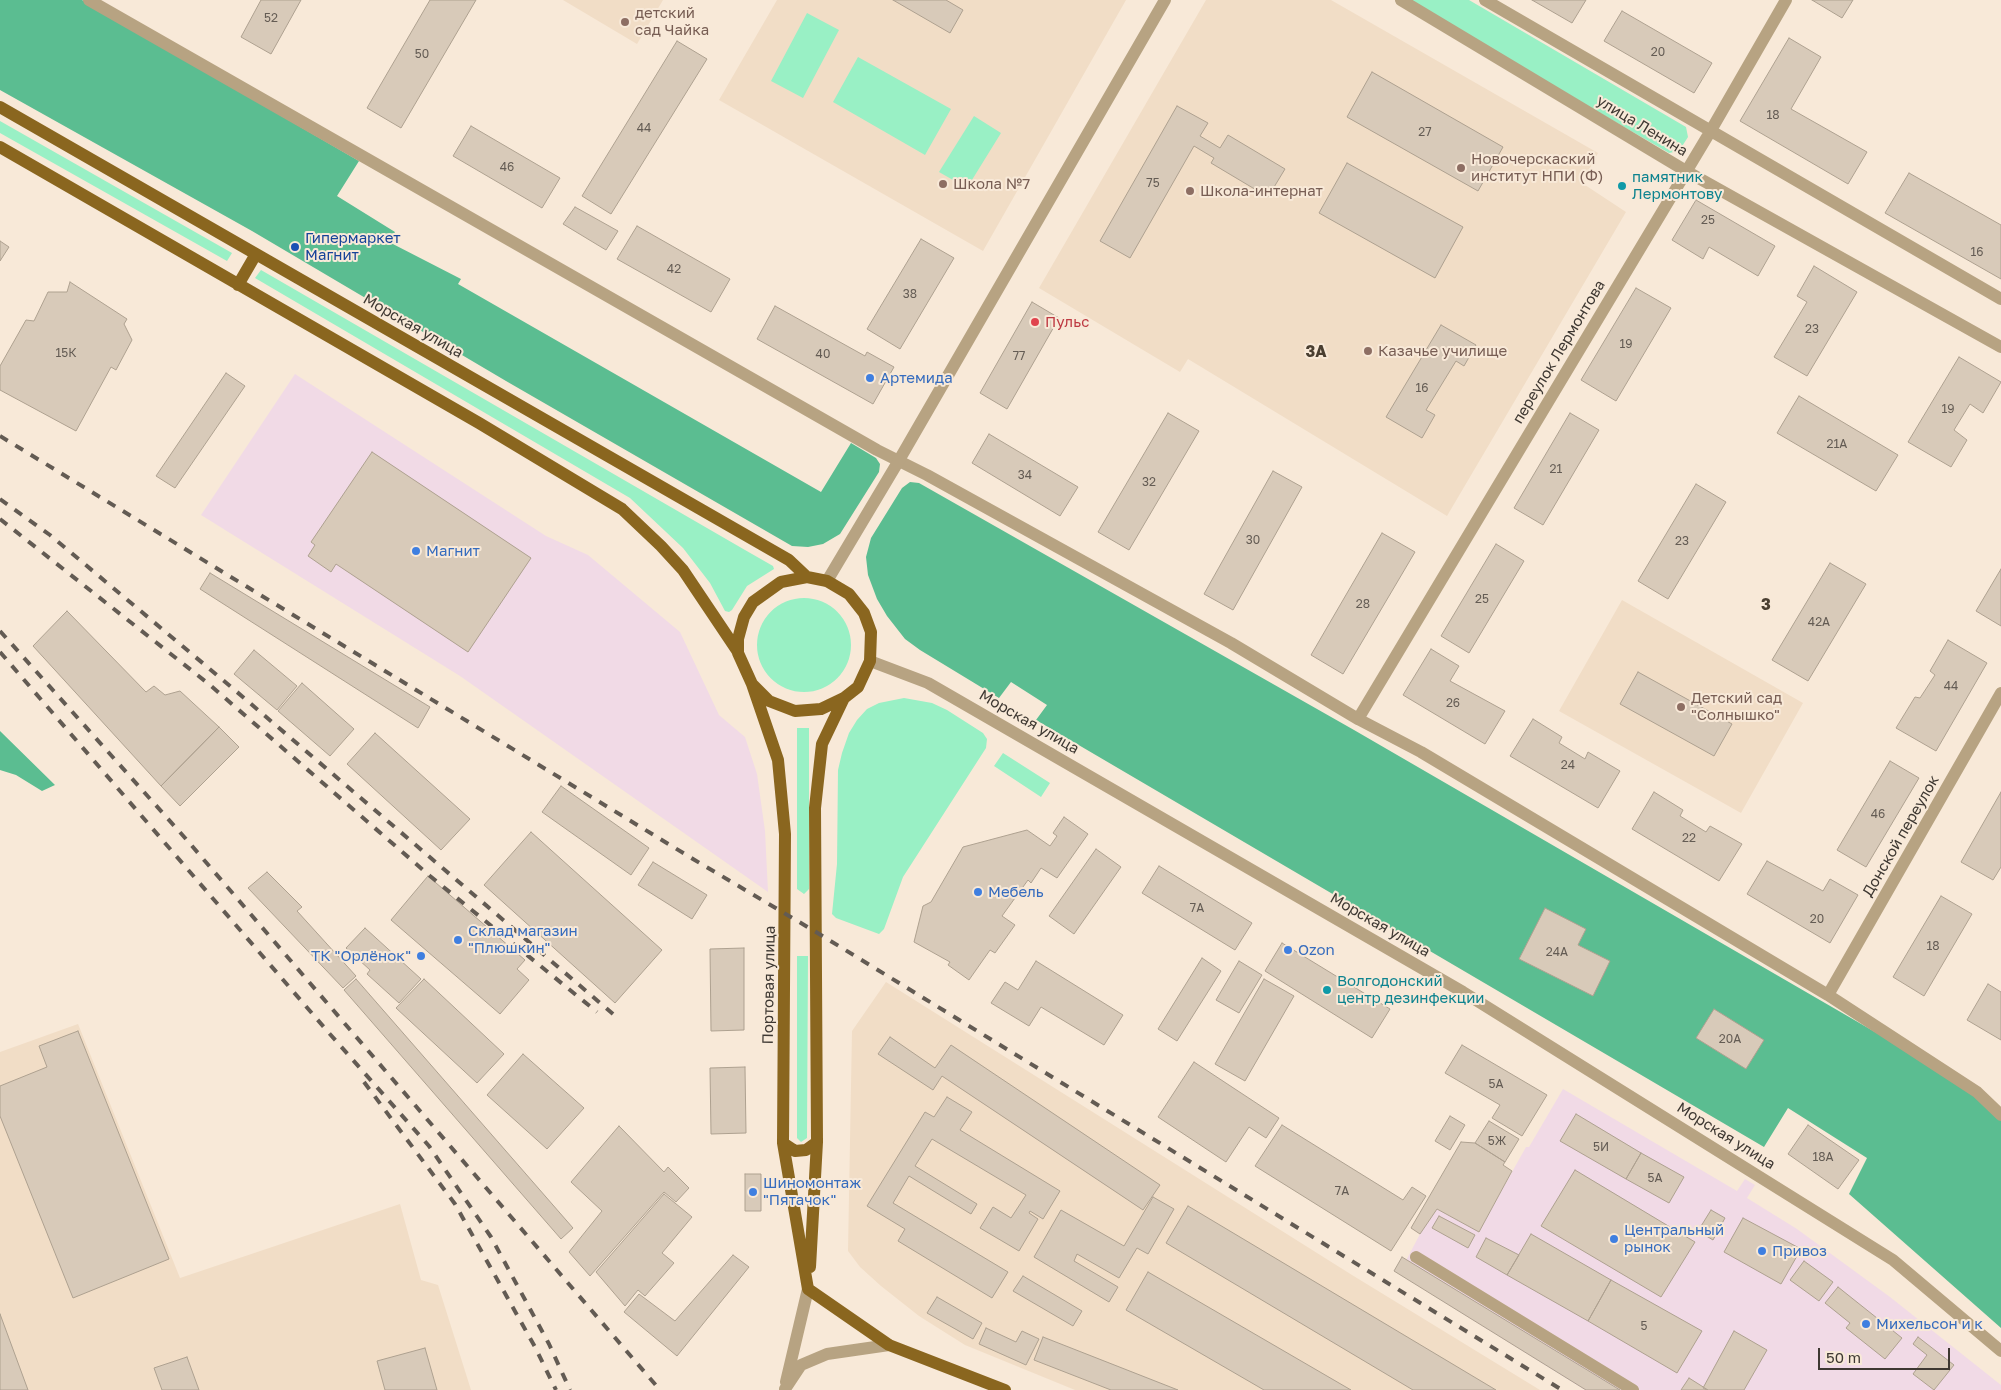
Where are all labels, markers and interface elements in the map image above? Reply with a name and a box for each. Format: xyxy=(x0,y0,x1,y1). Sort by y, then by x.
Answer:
place label: детский сад Чайка xyxy=(635,4,709,39)
house number: 52 xyxy=(264,11,278,25)
marker: детский сад Чайка xyxy=(619,16,631,28)
house number: 20 xyxy=(1651,45,1665,59)
house number: 50 xyxy=(415,47,429,61)
street label: улица Ленина xyxy=(1593,92,1691,160)
house number: 18 xyxy=(1766,108,1780,122)
house number: 44 xyxy=(637,121,651,135)
house number: 27 xyxy=(1418,125,1432,139)
place label: Новочерскаский институт НПИ (Ф) xyxy=(1471,150,1604,185)
house number: 46 xyxy=(500,160,514,174)
marker: Новочерскаский институт НПИ (Ф) xyxy=(1455,162,1467,174)
place label: памятник Лермонтову xyxy=(1632,168,1722,203)
place label: Школа №7 xyxy=(953,175,1030,193)
house number: 75 xyxy=(1146,176,1160,190)
marker: Школа №7 xyxy=(937,178,949,190)
marker: памятник Лермонтову xyxy=(1616,180,1628,192)
place label: Школа-интернат xyxy=(1200,182,1323,200)
marker: Школа-интернат xyxy=(1184,185,1196,197)
house number: 25 xyxy=(1701,213,1715,227)
place label: Гипермаркет Магнит xyxy=(305,229,401,264)
marker: Гипермаркет Магнит xyxy=(289,241,301,253)
house number: 16 xyxy=(1970,245,1984,259)
house number: 42 xyxy=(667,262,681,276)
street label: переулок Лермонтова xyxy=(1509,277,1609,427)
house number: 38 xyxy=(903,287,917,301)
street label: Морская улица xyxy=(360,290,466,362)
place label: Пульс xyxy=(1045,313,1089,331)
marker: Пульс xyxy=(1029,316,1041,328)
house number: 23 xyxy=(1805,322,1819,336)
house number: 19 xyxy=(1619,337,1633,351)
district label: 3А xyxy=(1305,342,1327,362)
place label: Казачье училище xyxy=(1378,342,1507,360)
marker: Казачье училище xyxy=(1362,345,1374,357)
house number: 15К xyxy=(55,346,77,360)
house number: 40 xyxy=(816,347,830,361)
house number: 77 xyxy=(1013,349,1025,363)
place label: Артемида xyxy=(880,369,953,387)
marker: Артемида xyxy=(864,372,876,384)
house number: 16 xyxy=(1415,381,1429,395)
house number: 19 xyxy=(1941,402,1955,416)
house number: 21А xyxy=(1827,437,1847,451)
house number: 21 xyxy=(1550,462,1562,476)
house number: 34 xyxy=(1018,468,1032,482)
house number: 32 xyxy=(1142,475,1156,489)
house number: 30 xyxy=(1246,533,1260,547)
house number: 23 xyxy=(1675,534,1689,548)
place label: Магнит xyxy=(426,542,480,560)
marker: Магнит xyxy=(410,545,422,557)
house number: 25 xyxy=(1475,592,1489,606)
district label: 3 xyxy=(1761,595,1771,615)
house number: 28 xyxy=(1356,597,1370,611)
house number: 42А xyxy=(1808,615,1830,629)
house number: 44 xyxy=(1944,679,1958,693)
street label: Морская улица xyxy=(976,686,1082,758)
place label: Детский сад "Солнышко" xyxy=(1691,689,1782,724)
house number: 26 xyxy=(1446,696,1460,710)
marker: Детский сад "Солнышко" xyxy=(1675,701,1687,713)
house number: 24 xyxy=(1561,758,1575,772)
street label: Донской переулок xyxy=(1859,772,1943,900)
house number: 46 xyxy=(1871,807,1885,821)
house number: 22 xyxy=(1682,831,1696,845)
place label: Мебель xyxy=(988,883,1044,901)
marker: Мебель xyxy=(972,886,984,898)
street label: Морская улица xyxy=(1327,889,1433,961)
house number: 7А xyxy=(1190,901,1204,915)
house number: 20 xyxy=(1810,912,1824,926)
place label: Склад магазин "Плюшкин" xyxy=(468,922,578,957)
street label: Портовая улица xyxy=(759,925,779,1045)
marker: Склад магазин "Плюшкин" xyxy=(452,934,464,946)
house number: 18 xyxy=(1926,939,1940,953)
place label: Ozon xyxy=(1298,941,1335,959)
marker: Ozon xyxy=(1282,944,1294,956)
house number: 24А xyxy=(1546,945,1568,959)
place label: ТК "Орлёнок" xyxy=(311,947,411,965)
marker: ТК "Орлёнок" xyxy=(415,950,427,962)
place label: Волгодонский центр дезинфекции xyxy=(1337,972,1484,1007)
marker: Волгодонский центр дезинфекции xyxy=(1321,984,1333,996)
house number: 20А xyxy=(1719,1032,1741,1046)
house number: 5А xyxy=(1489,1077,1503,1091)
street label: Морская улица xyxy=(1674,1099,1778,1173)
house number: 5Ж xyxy=(1488,1134,1506,1148)
house number: 5И xyxy=(1593,1140,1609,1154)
house number: 18А xyxy=(1812,1150,1834,1164)
house number: 5А xyxy=(1648,1171,1662,1185)
place label: Шиномонтаж "Пятачок" xyxy=(763,1174,861,1209)
house number: 7А xyxy=(1335,1184,1349,1198)
marker: Шиномонтаж "Пятачок" xyxy=(747,1186,759,1198)
place label: Центральный рынок xyxy=(1624,1221,1724,1256)
marker: Центральный рынок xyxy=(1608,1233,1620,1245)
place label: Привоз xyxy=(1772,1242,1827,1260)
marker: Привоз xyxy=(1756,1245,1768,1257)
place label: Михельсон и к xyxy=(1876,1315,1983,1333)
marker: Михельсон и к xyxy=(1860,1318,1872,1330)
house number: 5 xyxy=(1641,1319,1647,1333)
scale bar xyxy=(1821,1338,1954,1370)
text: 50 m xyxy=(1826,1348,1861,1366)

